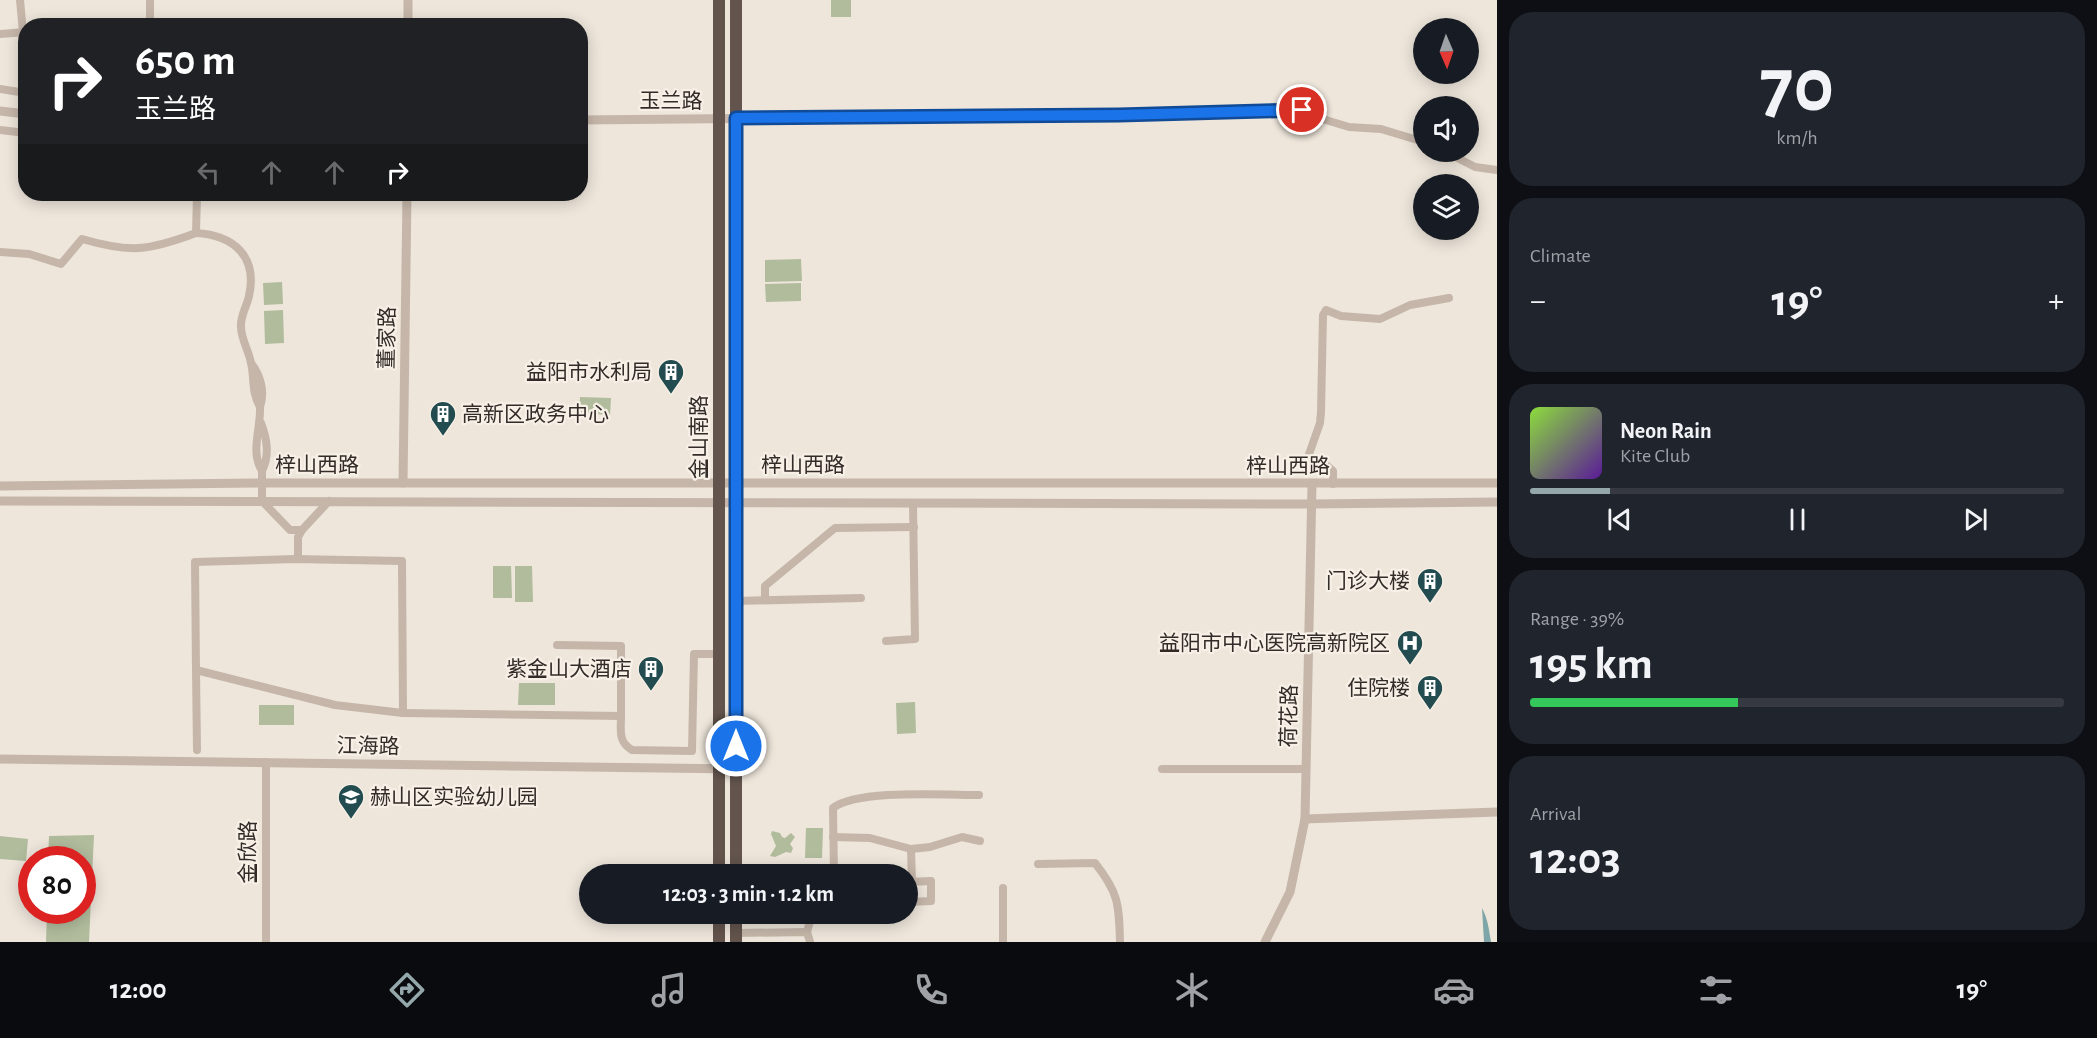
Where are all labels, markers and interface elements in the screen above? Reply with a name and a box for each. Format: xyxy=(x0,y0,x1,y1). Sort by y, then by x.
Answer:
north arrow xyxy=(1413,18,1479,84)
map controls xyxy=(1413,18,1479,240)
text: 650 m xyxy=(135,40,236,82)
icon: right xyxy=(36,42,114,120)
text: 70 xyxy=(1760,48,1834,126)
pin xyxy=(1276,84,1327,135)
street label: 玉兰路 xyxy=(640,90,703,112)
icon: arrive xyxy=(1285,93,1318,126)
text: 玉兰路 xyxy=(135,96,216,123)
button: sound xyxy=(1413,96,1479,162)
text: km/h xyxy=(1776,128,1818,148)
icon: left xyxy=(192,156,225,189)
icon: ahead xyxy=(255,156,288,189)
icon: ahead xyxy=(318,156,351,189)
icon: right xyxy=(381,156,414,189)
button: layers xyxy=(1413,174,1479,240)
text: Climate xyxy=(1530,246,1591,266)
text: 19° xyxy=(1771,279,1823,324)
text: − xyxy=(1530,285,1546,318)
text: + xyxy=(2048,285,2064,318)
street label: 董家路 xyxy=(375,306,399,370)
building icon: 益阳市水利局 xyxy=(656,357,686,395)
place label: 益阳市水利局 xyxy=(526,361,652,383)
street label: 金山南路 xyxy=(688,395,710,479)
building icon: 高新区政务中心 xyxy=(428,399,458,437)
place label: 高新区政务中心 xyxy=(462,403,609,425)
text: Neon Rain xyxy=(1620,420,1712,442)
text: Kite Club xyxy=(1620,446,1690,466)
street label: 梓山西路 xyxy=(275,454,359,476)
street label: 梓山西路 xyxy=(761,454,845,476)
street label: 梓山西路 xyxy=(1246,455,1330,477)
icon: previous xyxy=(1603,503,1636,536)
icon: pause xyxy=(1781,503,1814,536)
icon: next xyxy=(1959,503,1992,536)
building icon: 门诊大楼 xyxy=(1415,566,1445,604)
place label: 门诊大楼 xyxy=(1326,570,1410,592)
text: Range · 39% xyxy=(1530,609,1624,629)
hospital icon: 益阳市中心医院高新院区 xyxy=(1395,628,1425,666)
place label: 益阳市中心医院高新院区 xyxy=(1159,632,1390,654)
text: 195 km xyxy=(1530,642,1653,687)
building icon: 紫金山大酒店 xyxy=(636,654,666,692)
place label: 紫金山大酒店 xyxy=(506,658,632,680)
building icon: 住院楼 xyxy=(1415,673,1445,711)
place label: 住院楼 xyxy=(1347,677,1410,699)
street label: 荷花路 xyxy=(1277,684,1301,748)
position arrow xyxy=(704,714,768,778)
street label: 江海路 xyxy=(336,734,400,758)
school or university icon: 赫山区实验幼儿园 xyxy=(336,782,366,820)
place label: 赫山区实验幼儿园 xyxy=(370,786,538,808)
text: Arrival xyxy=(1530,804,1581,824)
street label: 金欣路 xyxy=(237,821,259,884)
text: 12:03 xyxy=(1530,837,1621,882)
speed limit sign: 80 xyxy=(18,846,96,924)
text: 12:03 · 3 min · 1.2 km xyxy=(663,883,834,905)
icon: directions xyxy=(386,969,428,1011)
icon: music xyxy=(648,969,690,1011)
icon: phone xyxy=(910,969,952,1011)
icon: climate xyxy=(1171,969,1213,1011)
icon: car xyxy=(1433,969,1475,1011)
icon: filters xyxy=(1695,969,1737,1011)
text: 12:00 xyxy=(110,976,167,1003)
text: 19° xyxy=(1956,976,1987,1003)

